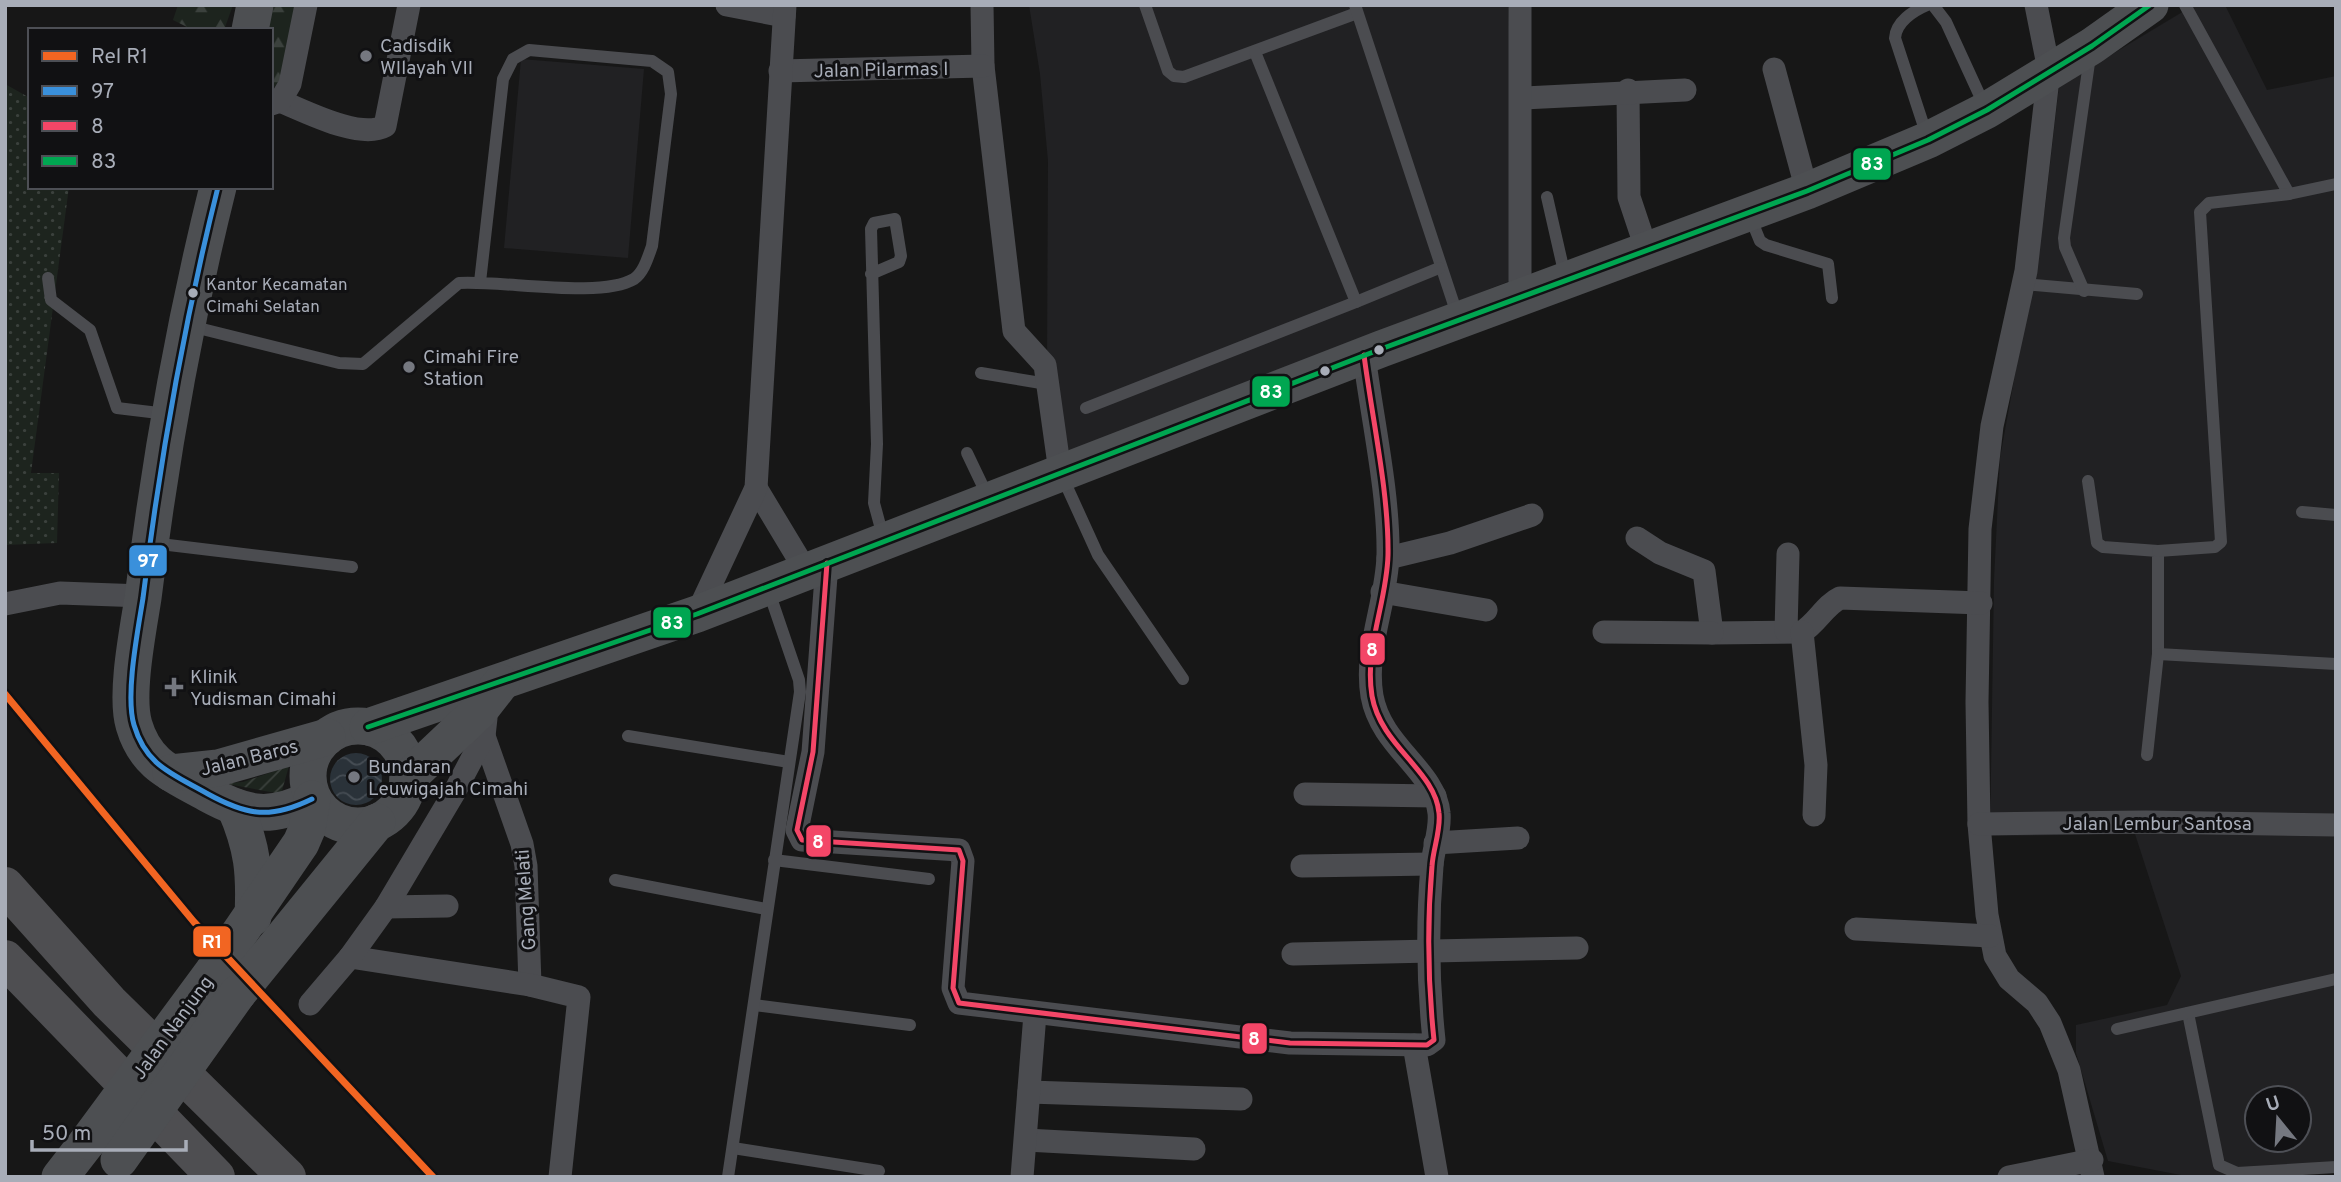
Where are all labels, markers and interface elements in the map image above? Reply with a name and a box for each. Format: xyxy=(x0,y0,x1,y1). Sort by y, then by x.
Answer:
legend xyxy=(28,28,273,189)
place label: Cadisdik WIlayah VII xyxy=(380,35,473,81)
text: Rel R1 xyxy=(91,44,148,71)
marker: Cadisdik WIlayah VII xyxy=(358,48,374,64)
street label: Jalan Pilarmas I xyxy=(813,58,949,84)
text: 97 xyxy=(91,79,114,106)
text: 8 xyxy=(91,114,104,141)
line badge: 83 xyxy=(1852,147,1892,181)
text: 83 xyxy=(91,149,116,176)
text: 83 xyxy=(1860,153,1884,177)
place label: Kantor Kecamatan Cimahi Selatan xyxy=(206,275,348,319)
marker: Kantor Kecamatan Cimahi Selatan xyxy=(186,286,200,300)
unlabelled marker xyxy=(1372,343,1386,357)
place label: Cimahi Fire Station xyxy=(423,346,519,392)
marker: Cimahi Fire Station xyxy=(401,359,417,375)
unlabelled marker xyxy=(1318,364,1332,378)
line badge: 83 xyxy=(1251,375,1291,408)
text: 83 xyxy=(1259,381,1283,405)
line badge: 97 xyxy=(128,544,168,577)
text: 97 xyxy=(137,550,159,574)
line badge: 83 xyxy=(652,606,692,639)
text: 83 xyxy=(660,612,684,636)
line badge: 8 xyxy=(1359,632,1386,666)
text: 8 xyxy=(1366,639,1378,663)
place label: Klinik Yudisman Cimahi xyxy=(190,666,336,712)
marker: Klinik Yudisman Cimahi xyxy=(164,677,184,697)
street label: Jalan Baros xyxy=(198,735,301,783)
place label: Bundaran Leuwigajah Cimahi xyxy=(368,756,528,802)
marker: Bundaran Leuwigajah Cimahi xyxy=(346,769,362,785)
street label: Jalan Lembur Santosa xyxy=(2062,813,2252,837)
line badge: 8 xyxy=(805,824,832,858)
text: 8 xyxy=(812,831,824,855)
street label: Gang Melati xyxy=(511,848,542,951)
line badge: R1 xyxy=(192,925,232,958)
text: R1 xyxy=(202,931,222,955)
street label: Jalan Nanjung xyxy=(128,972,219,1085)
line badge: 8 xyxy=(1241,1022,1268,1055)
text: 8 xyxy=(1248,1028,1260,1052)
north arrow xyxy=(2243,1084,2313,1154)
text: U xyxy=(2263,1091,2284,1118)
scale bar xyxy=(32,1108,186,1152)
text: 50 m xyxy=(42,1121,91,1148)

